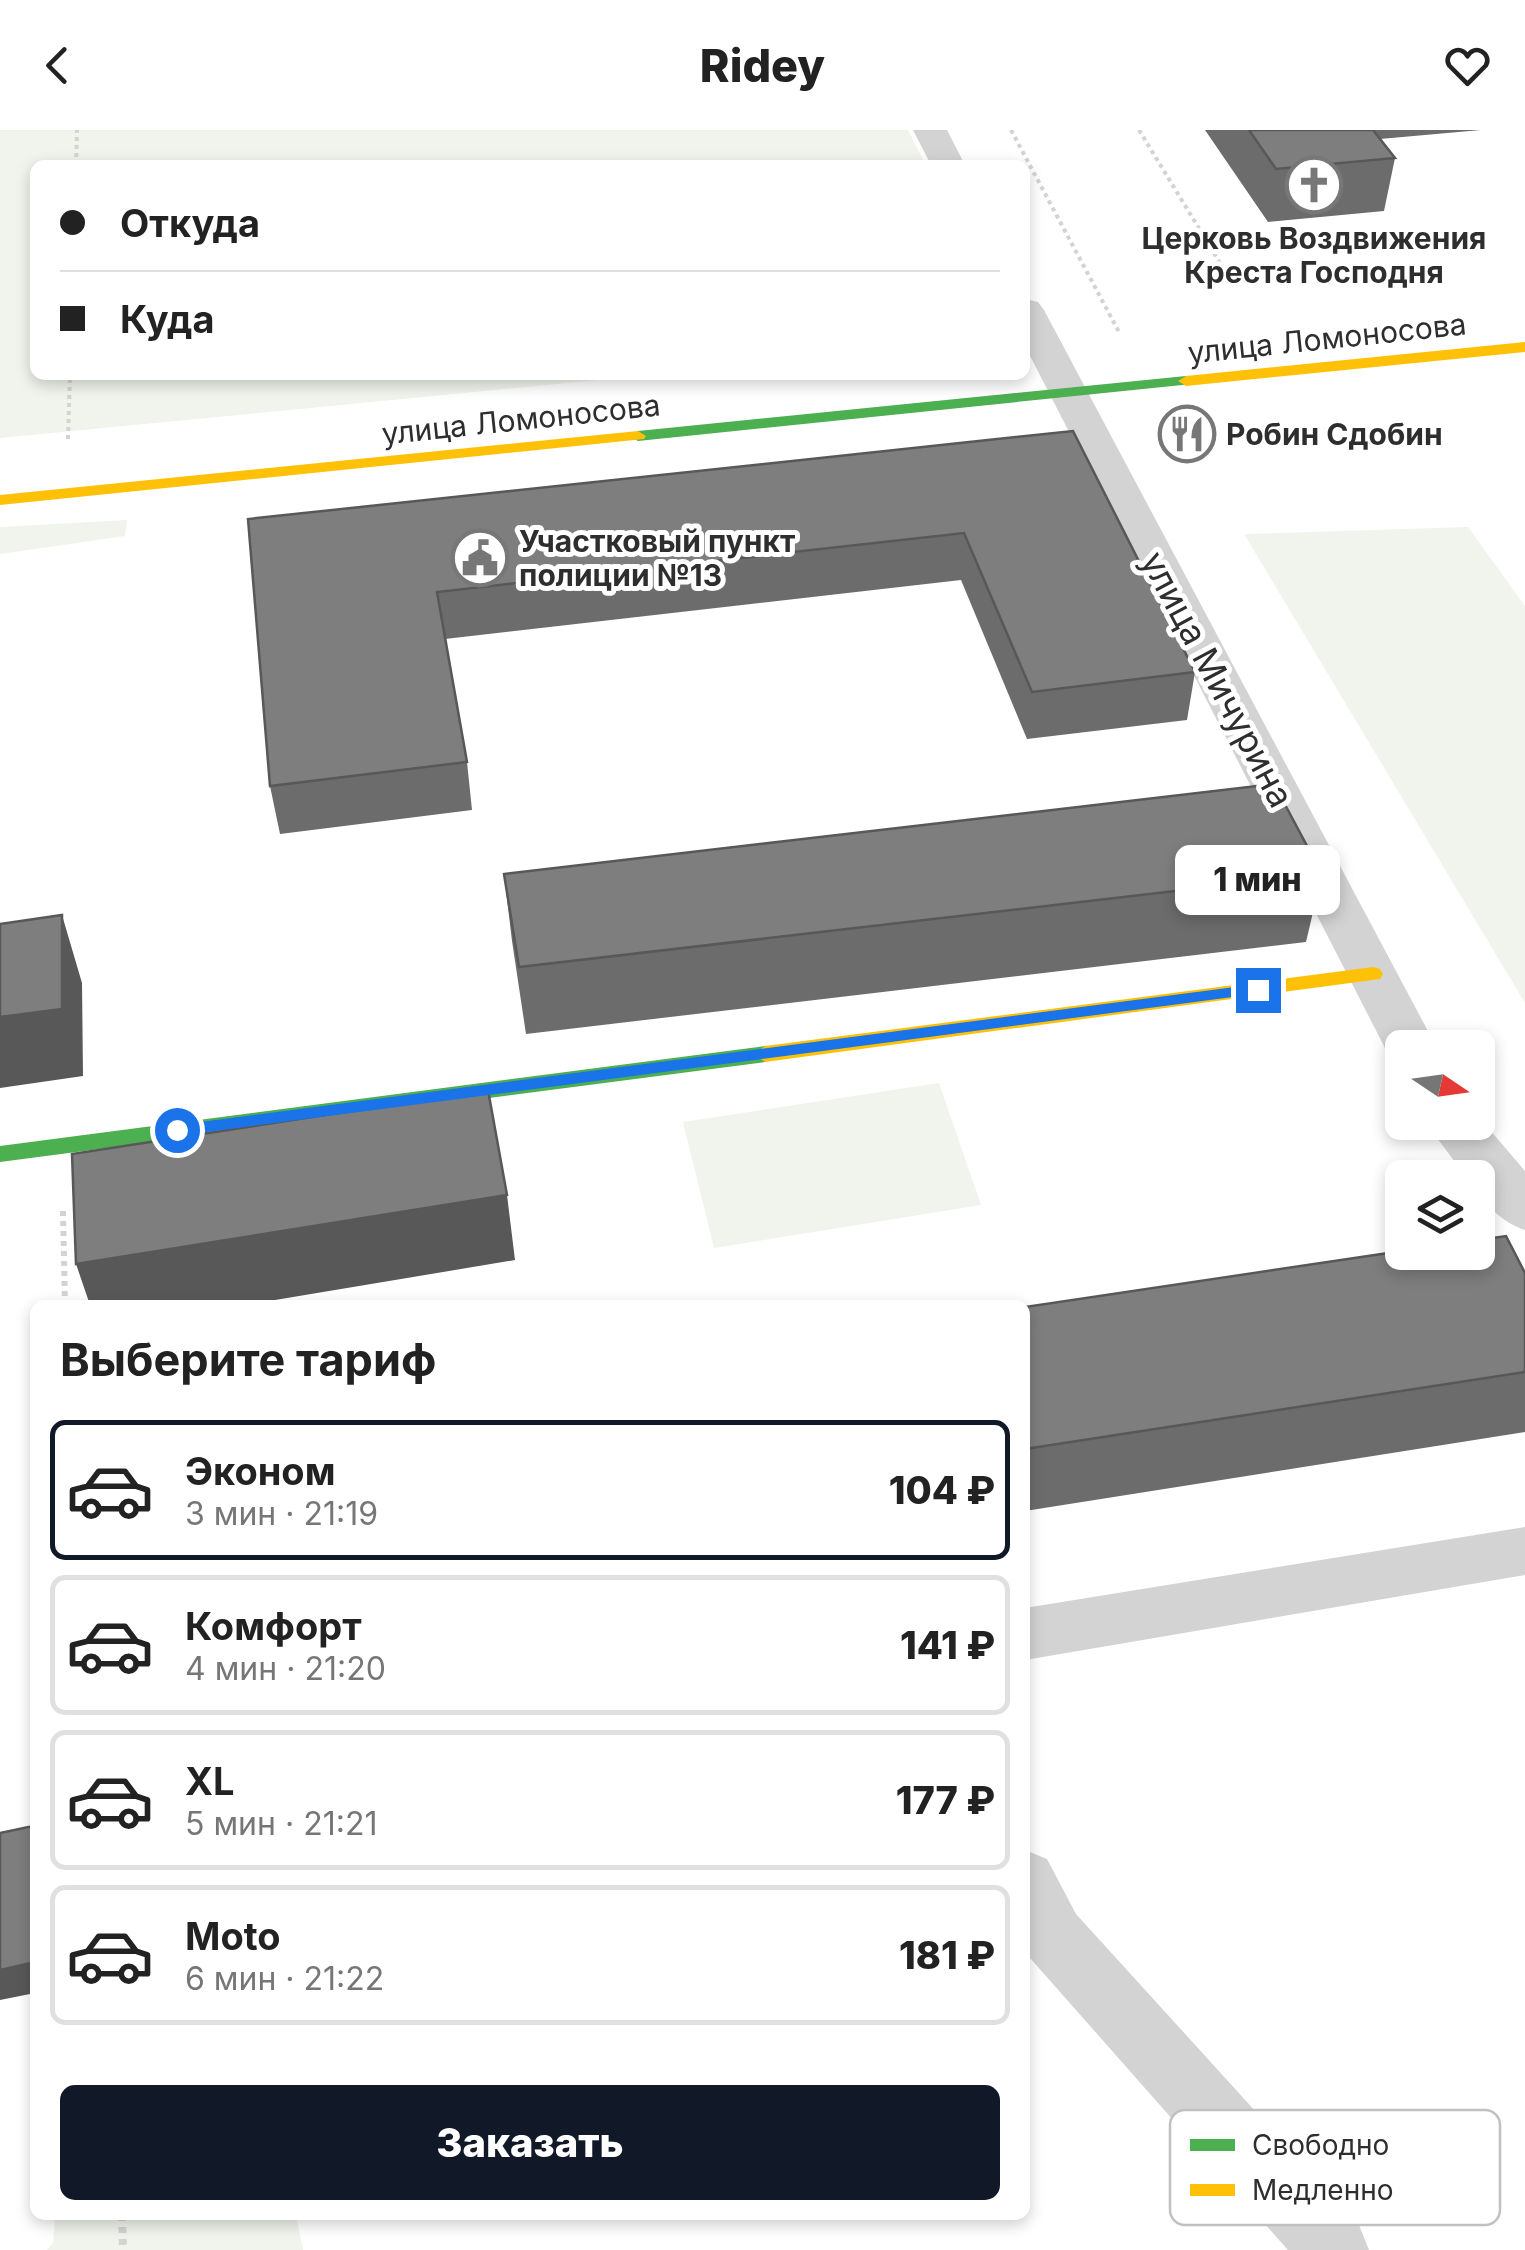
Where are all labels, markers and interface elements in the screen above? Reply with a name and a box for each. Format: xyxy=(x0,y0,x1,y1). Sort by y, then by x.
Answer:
icon: back xyxy=(30,38,85,93)
text: Ridey xyxy=(700,38,825,93)
icon: heart xyxy=(1440,38,1495,93)
church icon: Церковь Воздвижения Креста Господня xyxy=(1284,155,1344,215)
text: Откуда xyxy=(120,200,260,246)
place label: Церковь Воздвижения Креста Господня xyxy=(1142,220,1486,290)
text: Куда xyxy=(120,296,214,342)
street label: улица Ломоносова xyxy=(1186,305,1468,371)
street label: улица Ломоносова xyxy=(380,386,662,452)
restaurant icon: Робин Сдобин xyxy=(1157,404,1217,464)
place label: Робин Сдобин xyxy=(1226,416,1443,452)
place label: Участковый пункт полиции №13 xyxy=(519,523,795,593)
public building icon: Участковый пункт полиции №13 xyxy=(450,528,510,588)
street label: улица Мичурина xyxy=(1133,544,1303,814)
callout: 1 мин xyxy=(1176,845,1340,915)
text: 1 мин xyxy=(1213,860,1302,899)
route end xyxy=(1236,968,1281,1013)
north arrow xyxy=(1385,1030,1495,1140)
map controls xyxy=(1385,1030,1495,1270)
route start xyxy=(155,1108,200,1153)
button: layers xyxy=(1385,1160,1495,1270)
text: Выберите тариф xyxy=(60,1332,436,1387)
icon: car xyxy=(65,1445,155,1535)
text: Эконом xyxy=(185,1448,336,1494)
text: 104 ₽ xyxy=(889,1467,995,1513)
text: 3 мин · 21:19 xyxy=(185,1494,378,1533)
icon: car xyxy=(65,1600,155,1690)
text: Комфорт xyxy=(185,1603,362,1649)
text: 141 ₽ xyxy=(900,1622,995,1668)
text: 4 мин · 21:20 xyxy=(185,1649,386,1688)
icon: car xyxy=(65,1755,155,1845)
text: XL xyxy=(185,1758,235,1804)
text: 177 ₽ xyxy=(896,1777,995,1823)
text: 5 мин · 21:21 xyxy=(185,1804,377,1843)
icon: car xyxy=(65,1910,155,2000)
text: Moto xyxy=(185,1913,281,1959)
text: 181 ₽ xyxy=(899,1932,995,1978)
text: 6 мин · 21:22 xyxy=(185,1959,384,1998)
button: Заказать xyxy=(60,2085,1000,2200)
legend xyxy=(1170,2110,1500,2225)
text: Свободно xyxy=(1252,2128,1389,2162)
text: Медленно xyxy=(1252,2173,1394,2207)

